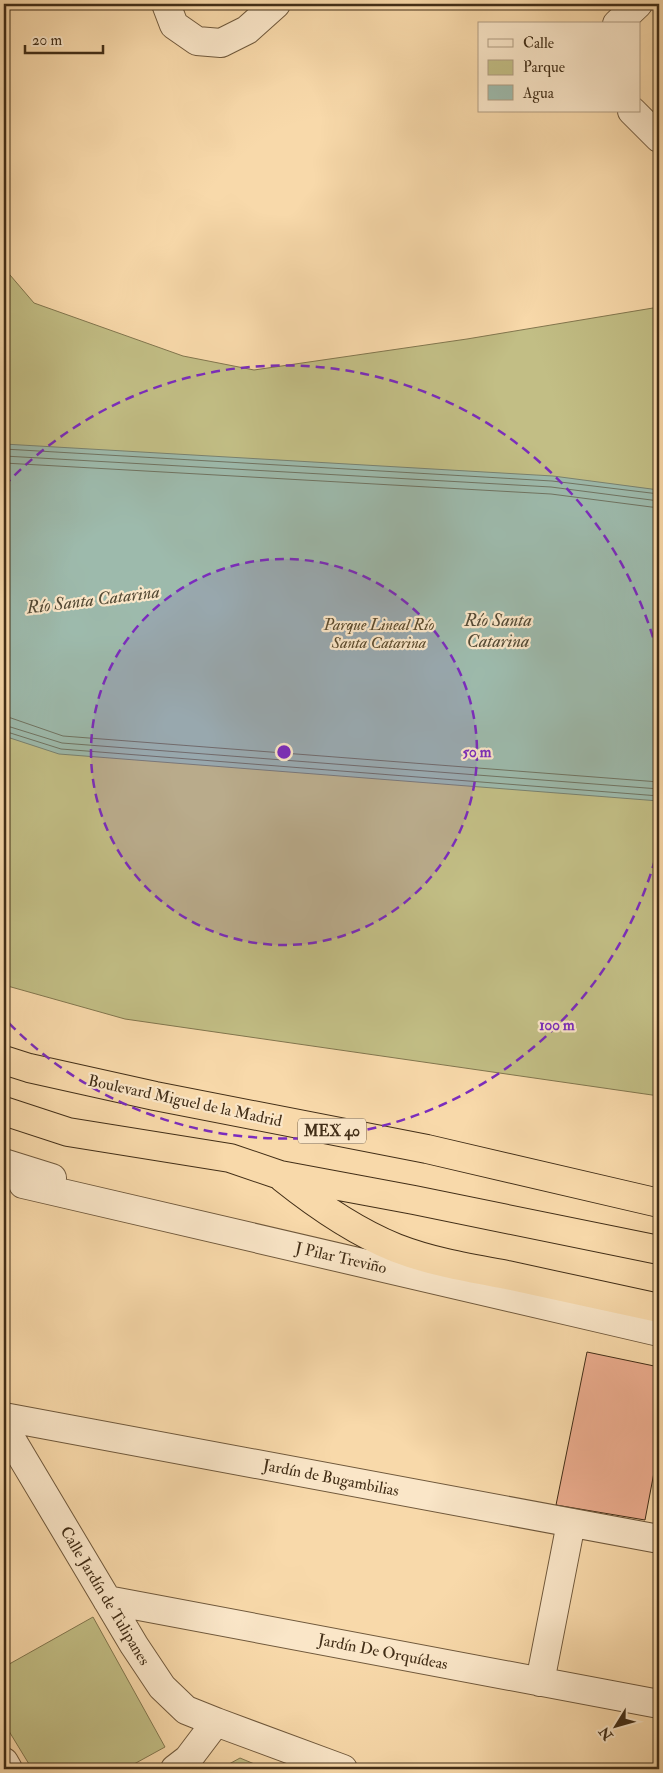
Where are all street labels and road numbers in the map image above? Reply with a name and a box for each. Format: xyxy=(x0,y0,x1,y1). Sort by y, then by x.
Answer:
street label: Boulevard Miguel de la Madrid xyxy=(86,1071,284,1131)
road number: MEX 40 xyxy=(298,1118,366,1144)
street label: J Pilar Treviño xyxy=(292,1238,389,1279)
street label: Jardín de Bugambilias xyxy=(260,1455,401,1502)
street label: Calle Jardín de Tulipanes xyxy=(55,1523,154,1670)
street label: Jardín De Orquídeas xyxy=(315,1629,450,1675)

